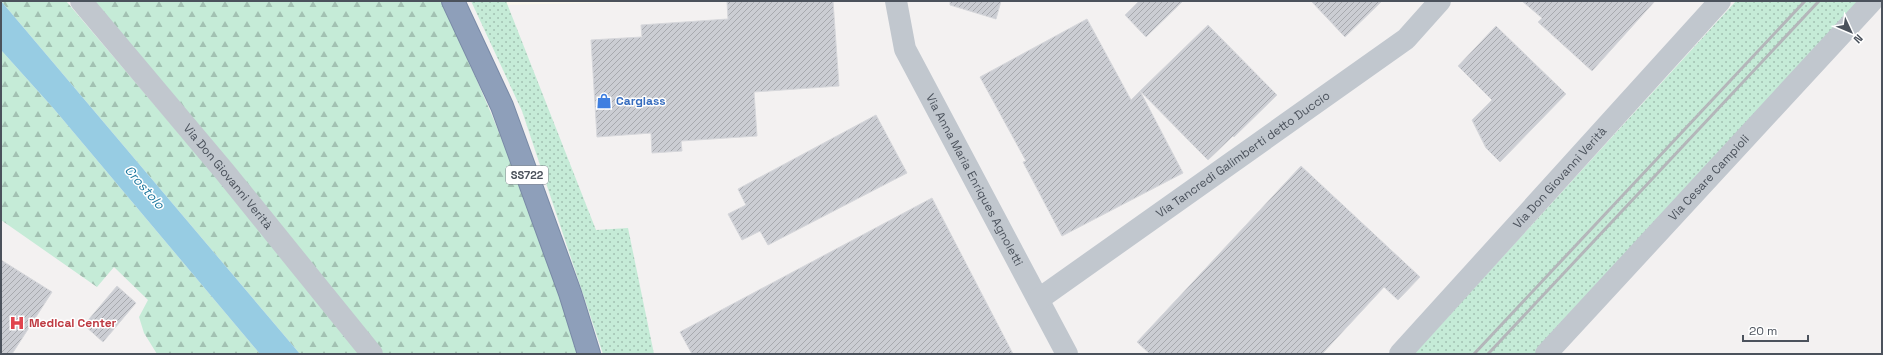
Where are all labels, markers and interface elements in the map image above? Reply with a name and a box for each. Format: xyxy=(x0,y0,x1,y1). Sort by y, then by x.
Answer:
north arrow xyxy=(1831,12,1871,52)
text: N xyxy=(1851,31,1866,46)
street label: Via Tancredi Galimberti detto Duccio xyxy=(1153,87,1333,222)
street label: Via Anna Maria Enriques Agnoletti xyxy=(922,91,1027,269)
shop icon: Carglass xyxy=(595,92,613,110)
place label: Carglass xyxy=(616,93,666,109)
street label: Via Don Giovanni Verità xyxy=(180,121,276,233)
street label: Via Don Giovanni Verità xyxy=(1510,123,1610,232)
street label: Via Cesare Campioli xyxy=(1665,131,1753,224)
water label: Crostolo xyxy=(121,162,169,214)
road number: SS722 xyxy=(506,166,548,184)
hospital icon: Medical Center xyxy=(8,314,26,332)
place label: Medical Center xyxy=(29,315,117,331)
scale bar xyxy=(1743,317,1808,343)
text: 20 m xyxy=(1749,323,1777,339)

